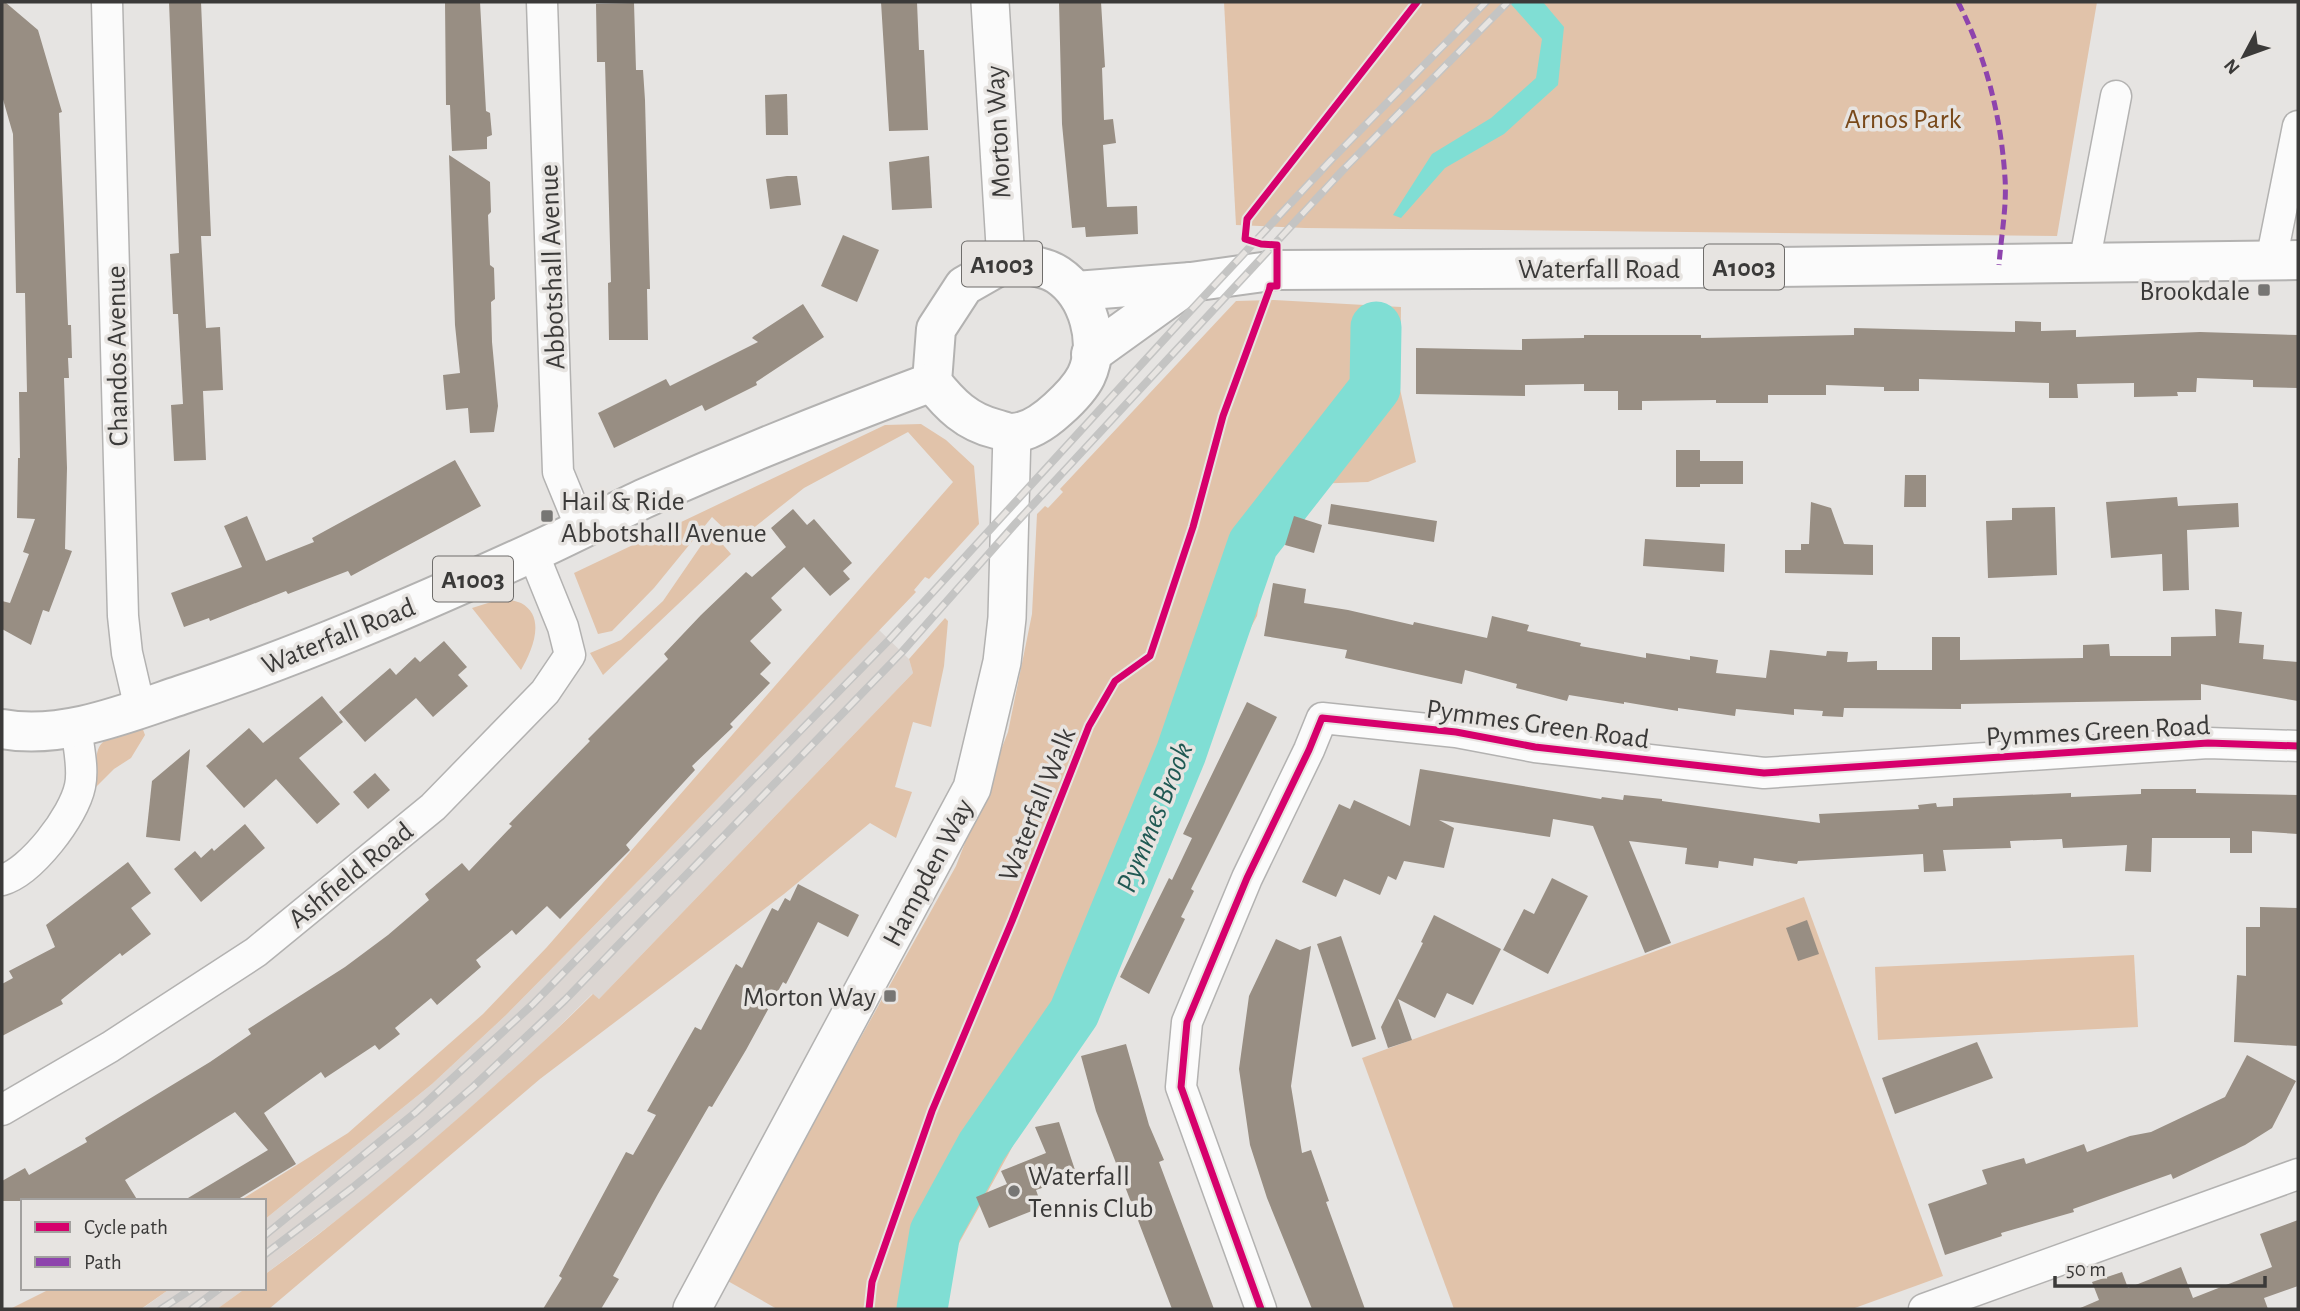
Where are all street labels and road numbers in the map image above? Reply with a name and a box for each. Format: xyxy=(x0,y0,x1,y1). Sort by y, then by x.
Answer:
street label: Morton Way xyxy=(982,65,1016,199)
street label: Abbotshall Avenue xyxy=(535,164,571,370)
road number: A1003 xyxy=(962,242,1042,286)
road number: A1003 xyxy=(1704,244,1784,290)
street label: Waterfall Road xyxy=(1518,256,1680,284)
street label: Chandos Avenue xyxy=(102,265,134,447)
road number: A1003 xyxy=(433,556,513,601)
street label: Waterfall Road xyxy=(258,593,419,680)
street label: Pymmes Green Road xyxy=(1424,695,1651,754)
street label: Pymmes Green Road xyxy=(1985,712,2211,752)
street label: Waterfall Walk xyxy=(994,724,1081,885)
street label: Hampden Way xyxy=(878,795,979,951)
street label: Ashfield Road xyxy=(284,817,419,934)

